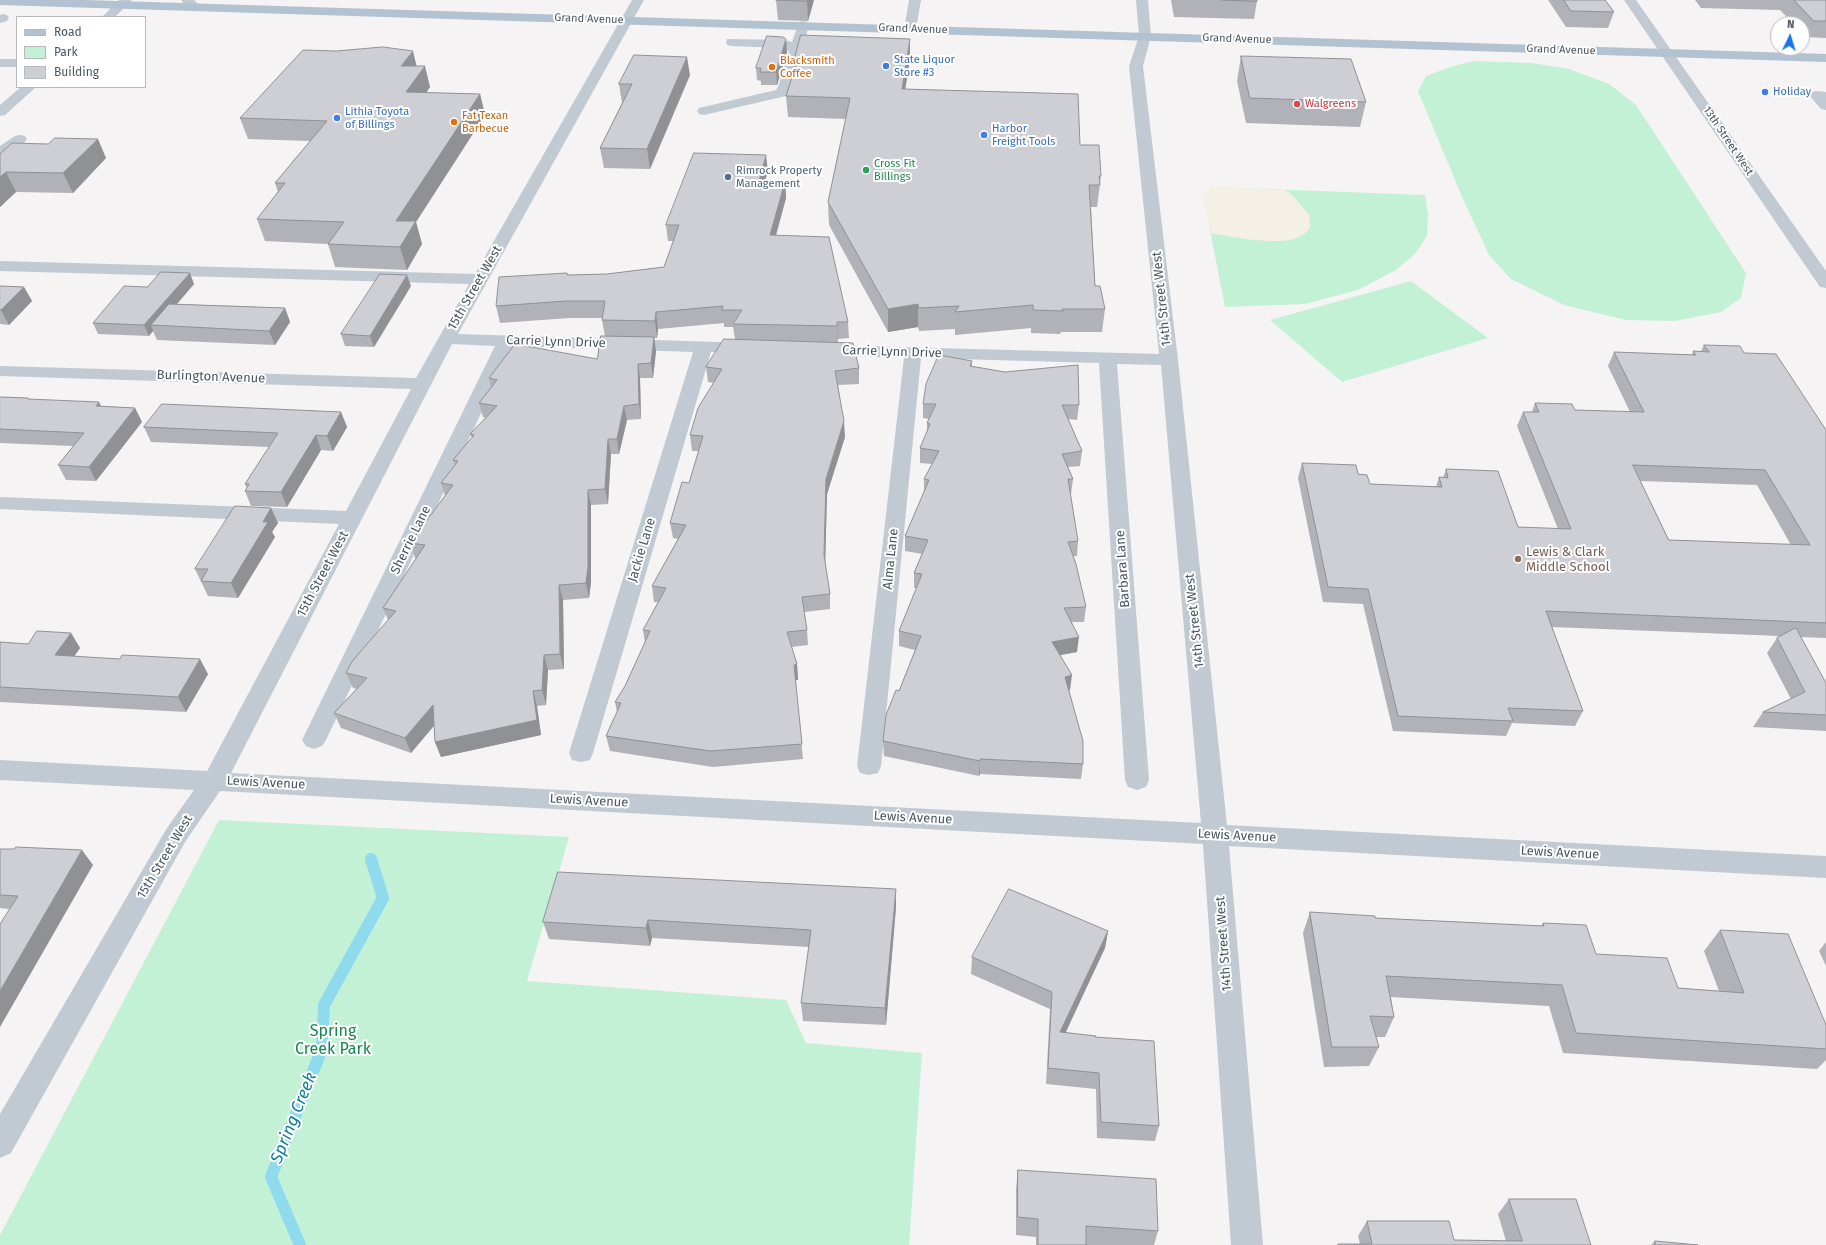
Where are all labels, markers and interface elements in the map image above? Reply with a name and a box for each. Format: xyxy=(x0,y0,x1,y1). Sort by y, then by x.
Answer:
street label: Grand Avenue xyxy=(554,11,624,27)
legend xyxy=(16,16,146,88)
north arrow xyxy=(1770,16,1810,56)
text: N xyxy=(1787,18,1795,31)
street label: Grand Avenue xyxy=(878,21,948,37)
text: Road xyxy=(54,25,82,39)
street label: Grand Avenue xyxy=(1202,31,1272,47)
street label: Grand Avenue xyxy=(1526,42,1596,58)
text: Park xyxy=(54,45,78,59)
place label: State Liquor Store #3 xyxy=(894,53,955,79)
place label: Blacksmith Coffee xyxy=(780,54,835,80)
marker: State Liquor Store #3 xyxy=(881,61,891,71)
marker: Blacksmith Coffee xyxy=(767,62,777,72)
text: Building xyxy=(54,65,99,79)
place label: Holiday xyxy=(1773,85,1811,99)
marker: Holiday xyxy=(1760,87,1770,97)
place label: Walgreens xyxy=(1305,97,1356,111)
marker: Walgreens xyxy=(1292,99,1302,109)
street label: 13th Street West xyxy=(1700,104,1756,178)
place label: Lithia Toyota of Billings xyxy=(345,105,409,131)
place label: Fat Texan Barbecue xyxy=(462,109,509,135)
marker: Lithia Toyota of Billings xyxy=(332,113,342,123)
marker: Fat Texan Barbecue xyxy=(449,117,459,127)
place label: Harbor Freight Tools xyxy=(992,122,1055,148)
marker: Harbor Freight Tools xyxy=(979,130,989,140)
place label: Cross Fit Billings xyxy=(874,157,916,183)
place label: Rimrock Property Management xyxy=(736,164,822,190)
marker: Cross Fit Billings xyxy=(861,165,871,175)
marker: Rimrock Property Management xyxy=(723,172,733,182)
street label: 15th Street West xyxy=(445,243,505,333)
street label: 14th Street West xyxy=(1149,251,1175,347)
street label: Carrie Lynn Drive xyxy=(506,332,606,352)
street label: Carrie Lynn Drive xyxy=(842,342,942,362)
street label: Burlington Avenue xyxy=(156,367,266,387)
street label: Sherrie Lane xyxy=(388,503,434,577)
street label: Jackie Lane xyxy=(625,516,659,584)
street label: 15th Street West xyxy=(294,528,352,620)
street label: Alma Lane xyxy=(880,528,902,590)
street label: Barbara Lane xyxy=(1113,530,1133,608)
place label: Lewis & Clark Middle School xyxy=(1526,544,1610,575)
marker: Lewis & Clark Middle School xyxy=(1513,554,1523,564)
street label: 14th Street West xyxy=(1182,573,1208,669)
street label: Lewis Avenue xyxy=(226,773,306,793)
street label: Lewis Avenue xyxy=(549,791,629,811)
street label: Lewis Avenue xyxy=(873,808,953,828)
street label: 15th Street West xyxy=(134,812,196,902)
street label: Lewis Avenue xyxy=(1197,826,1277,846)
street label: Lewis Avenue xyxy=(1520,843,1600,863)
street label: 14th Street West xyxy=(1213,896,1235,992)
park label: Spring Creek Park xyxy=(295,1022,371,1060)
water label: Spring Creek xyxy=(267,1070,321,1166)

